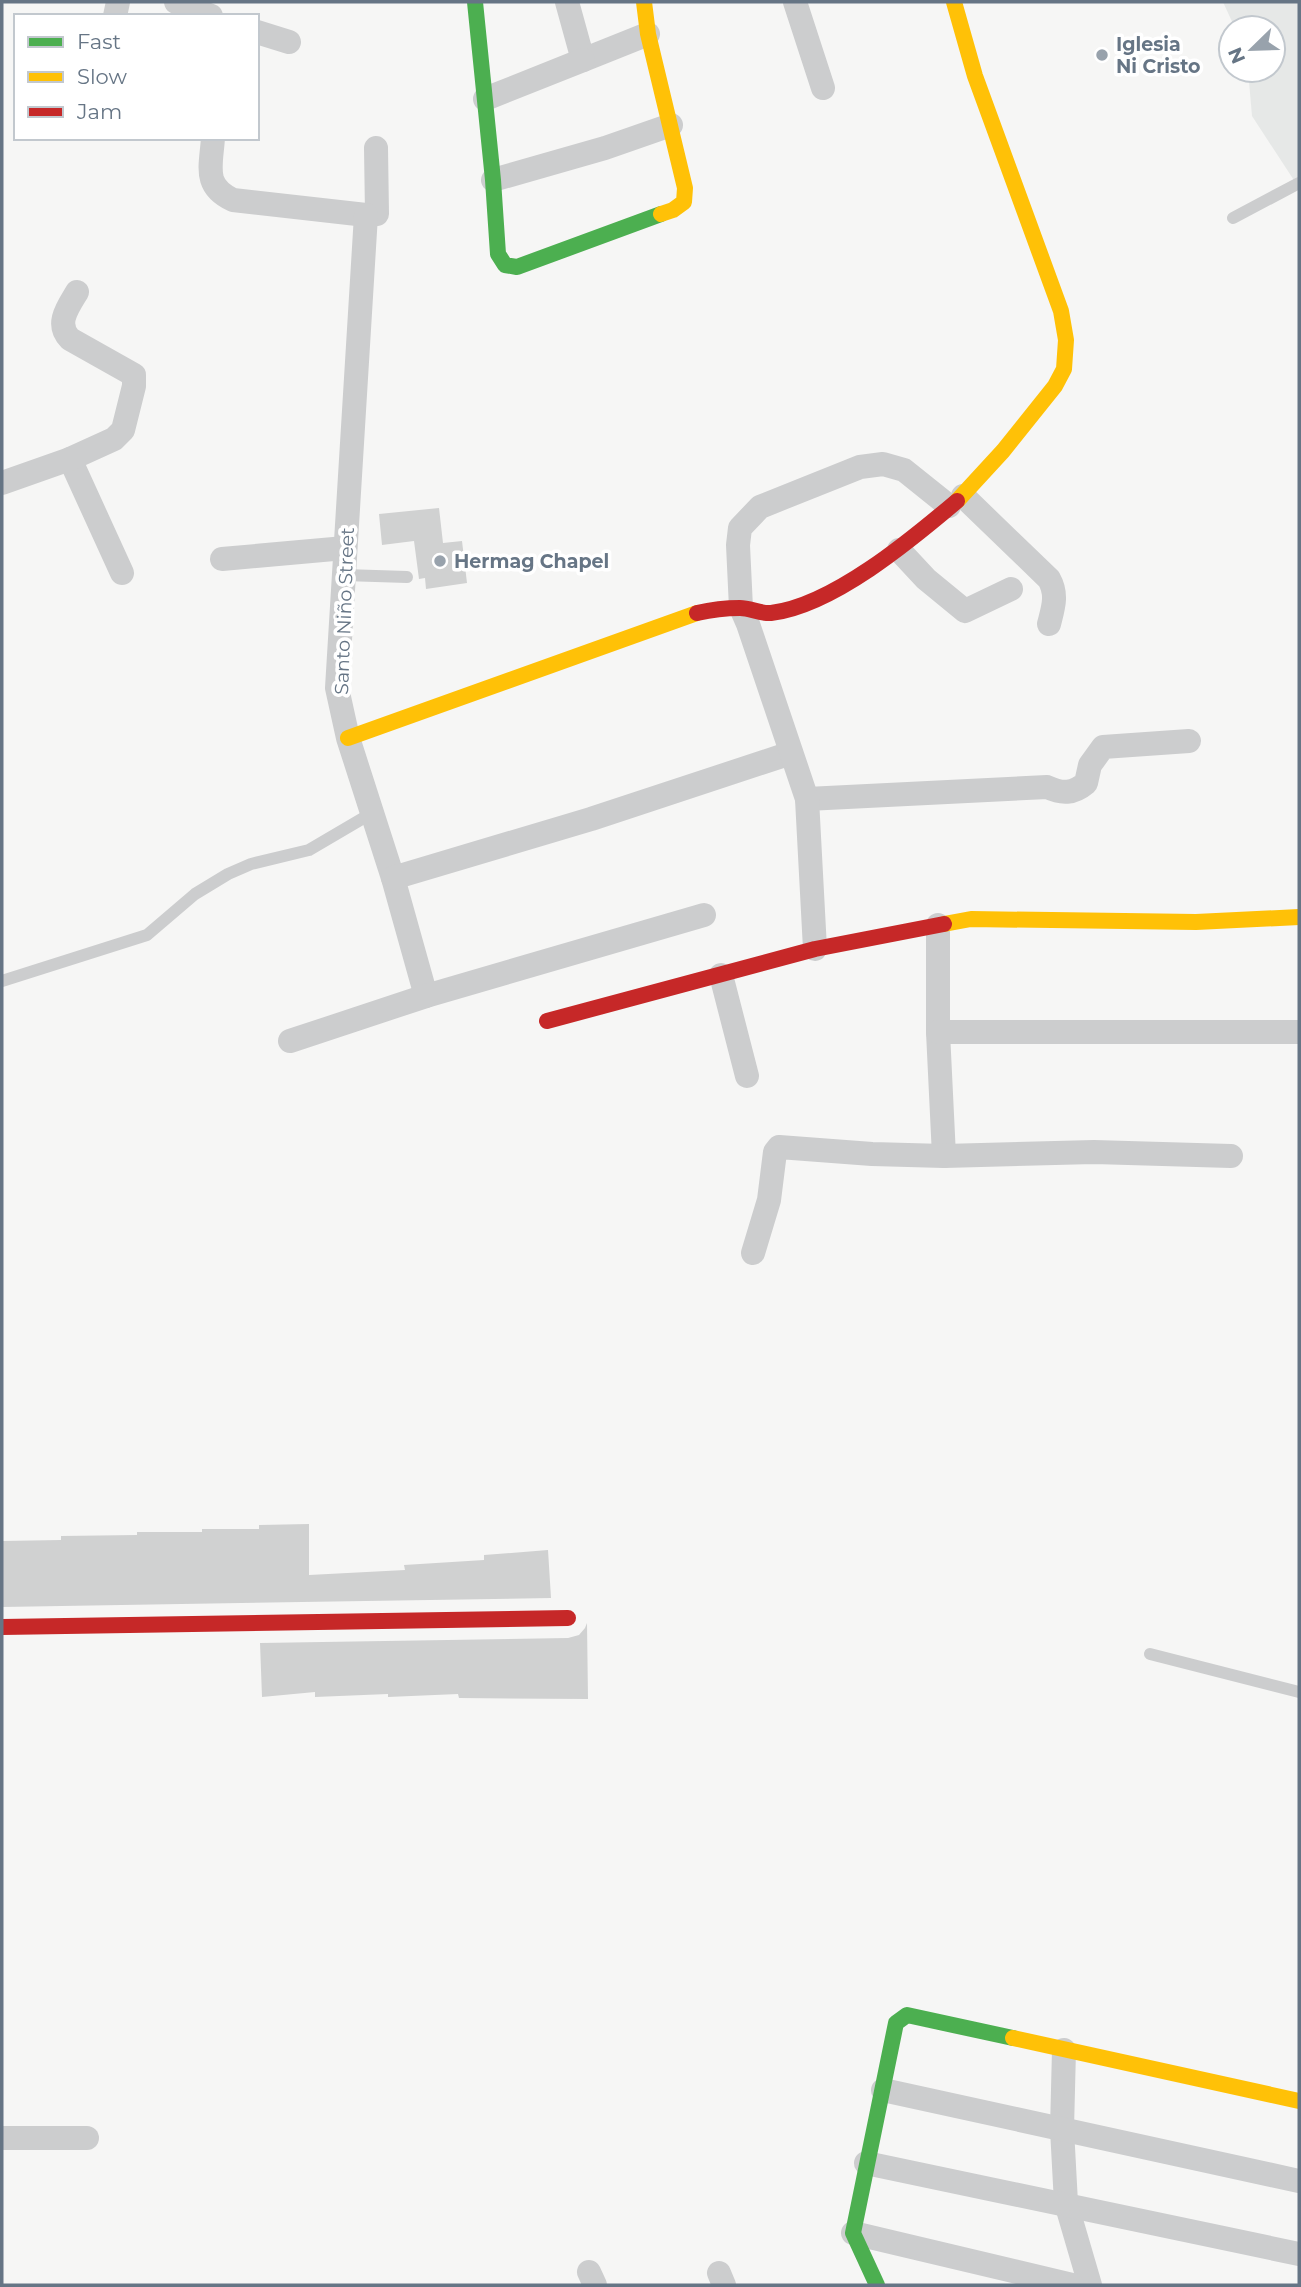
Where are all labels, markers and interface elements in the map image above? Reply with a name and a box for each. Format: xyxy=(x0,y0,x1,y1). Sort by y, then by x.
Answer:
legend xyxy=(14,14,259,140)
north arrow xyxy=(1217,14,1287,84)
text: Fast xyxy=(77,29,121,54)
place label: Iglesia Ni Cristo xyxy=(1116,33,1201,78)
text: N xyxy=(1223,44,1250,67)
marker: Iglesia Ni Cristo xyxy=(1094,47,1110,63)
text: Slow xyxy=(77,64,127,89)
text: Jam xyxy=(76,99,122,124)
street label: Santo Niño Street xyxy=(330,527,359,695)
place label: Hermag Chapel xyxy=(454,550,609,573)
marker: Hermag Chapel xyxy=(432,553,448,569)

